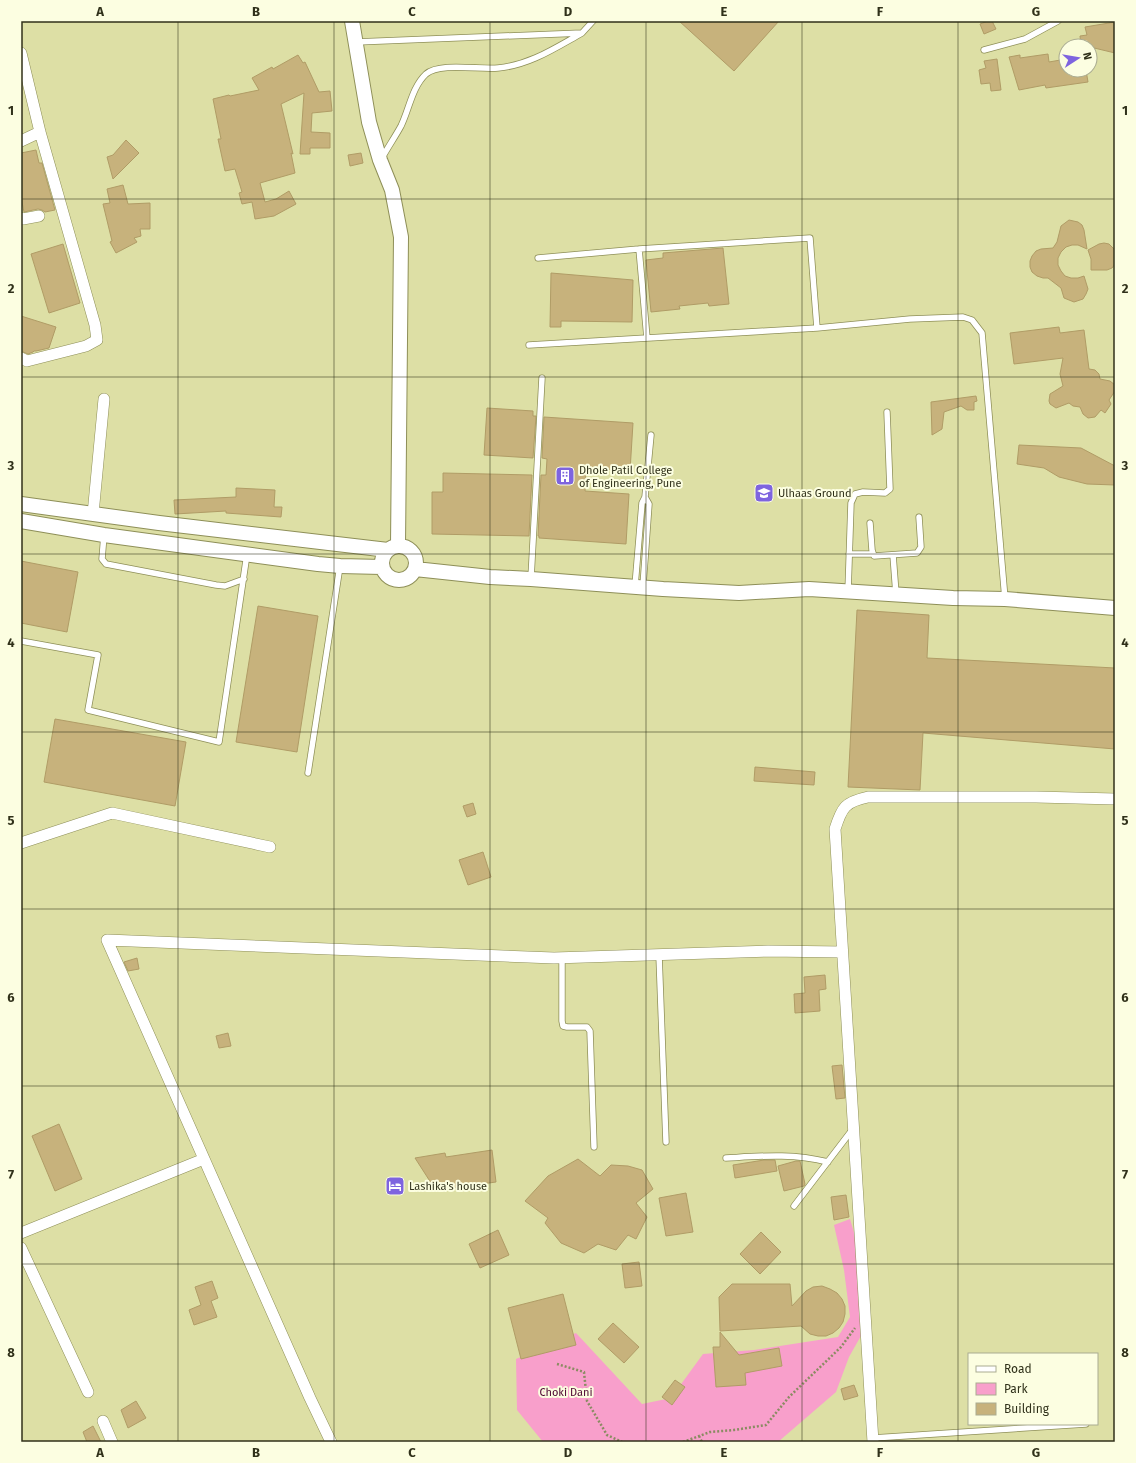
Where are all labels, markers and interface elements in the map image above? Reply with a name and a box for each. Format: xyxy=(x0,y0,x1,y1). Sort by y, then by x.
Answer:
text: A xyxy=(95,4,104,19)
text: B xyxy=(252,4,260,19)
text: C xyxy=(408,4,416,19)
text: D xyxy=(564,4,573,19)
text: E xyxy=(721,4,728,19)
text: F xyxy=(877,4,884,19)
text: G xyxy=(1032,4,1040,19)
north arrow xyxy=(1058,38,1098,78)
text: N xyxy=(1080,51,1094,61)
text: 1 xyxy=(8,103,14,118)
text: 1 xyxy=(1122,103,1128,118)
text: 2 xyxy=(8,281,15,296)
text: 2 xyxy=(1122,281,1129,296)
text: 3 xyxy=(7,458,15,473)
text: 3 xyxy=(1121,458,1129,473)
place label: Dhole Patil College of Engineering, Pune xyxy=(579,464,682,490)
building icon: Dhole Patil College of Engineering, Pune xyxy=(554,465,576,487)
school or university icon: Ulhaas Ground xyxy=(753,482,775,504)
place label: Ulhaas Ground xyxy=(778,487,852,500)
text: 4 xyxy=(7,635,15,650)
text: 4 xyxy=(1121,635,1129,650)
text: 5 xyxy=(8,813,15,828)
text: 5 xyxy=(1122,813,1129,828)
text: 6 xyxy=(7,990,15,1005)
text: 6 xyxy=(1121,990,1129,1005)
text: 7 xyxy=(8,1167,14,1182)
text: 7 xyxy=(1122,1167,1128,1182)
hotel icon: Lashika's house xyxy=(384,1175,406,1197)
place label: Lashika's house xyxy=(409,1180,487,1193)
text: 8 xyxy=(7,1345,15,1360)
text: 8 xyxy=(1121,1345,1129,1360)
legend xyxy=(968,1353,1098,1425)
text: Road xyxy=(1004,1362,1032,1376)
text: Park xyxy=(1004,1382,1028,1396)
park label: Choki Dani xyxy=(539,1386,593,1399)
text: Building xyxy=(1004,1402,1050,1416)
text: A xyxy=(95,1445,104,1460)
text: B xyxy=(252,1445,260,1460)
text: C xyxy=(408,1445,416,1460)
text: D xyxy=(564,1445,573,1460)
text: E xyxy=(721,1445,728,1460)
text: F xyxy=(877,1445,884,1460)
text: G xyxy=(1032,1445,1040,1460)

